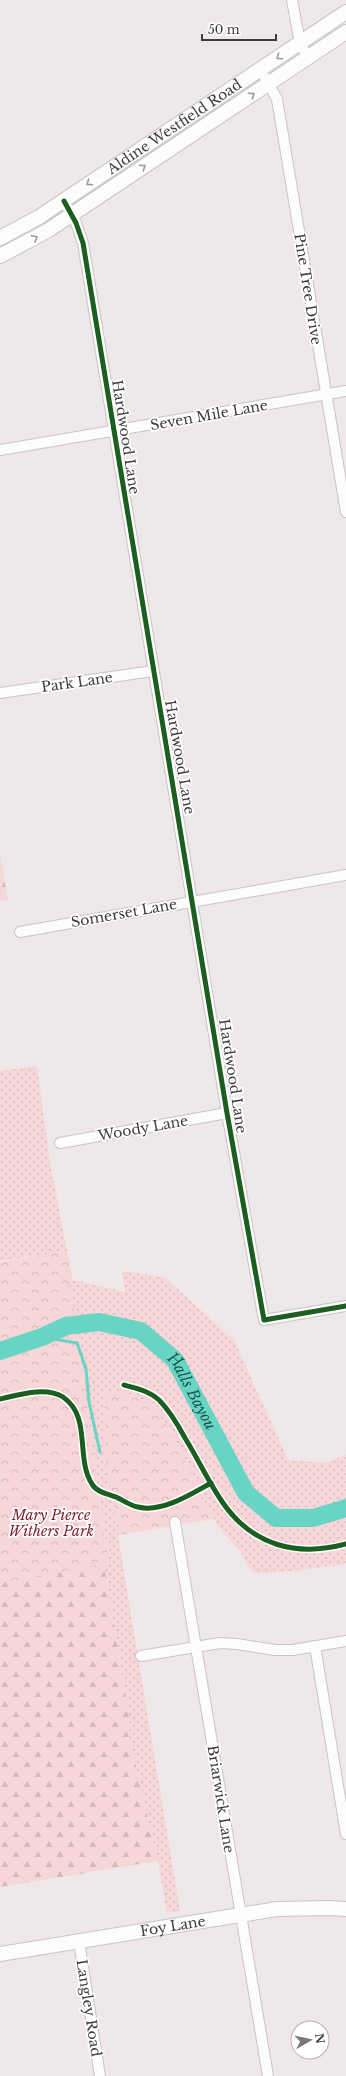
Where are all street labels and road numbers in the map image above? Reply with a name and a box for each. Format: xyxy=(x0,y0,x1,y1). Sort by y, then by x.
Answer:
street label: Aldine Westfield Road xyxy=(103,75,246,179)
street label: Pine Tree Drive xyxy=(290,232,326,346)
street label: Hardwood Lane xyxy=(108,378,144,496)
street label: Seven Mile Lane xyxy=(149,396,269,434)
street label: Park Lane xyxy=(40,668,114,696)
street label: Hardwood Lane xyxy=(161,698,199,816)
street label: Somerset Lane xyxy=(70,895,178,931)
street label: Hardwood Lane xyxy=(215,1017,251,1135)
street label: Woody Lane xyxy=(96,1111,189,1145)
street label: Briarwick Lane xyxy=(204,1744,238,1854)
street label: Foy Lane xyxy=(139,1912,207,1940)
street label: Langley Road xyxy=(72,1958,106,2058)

